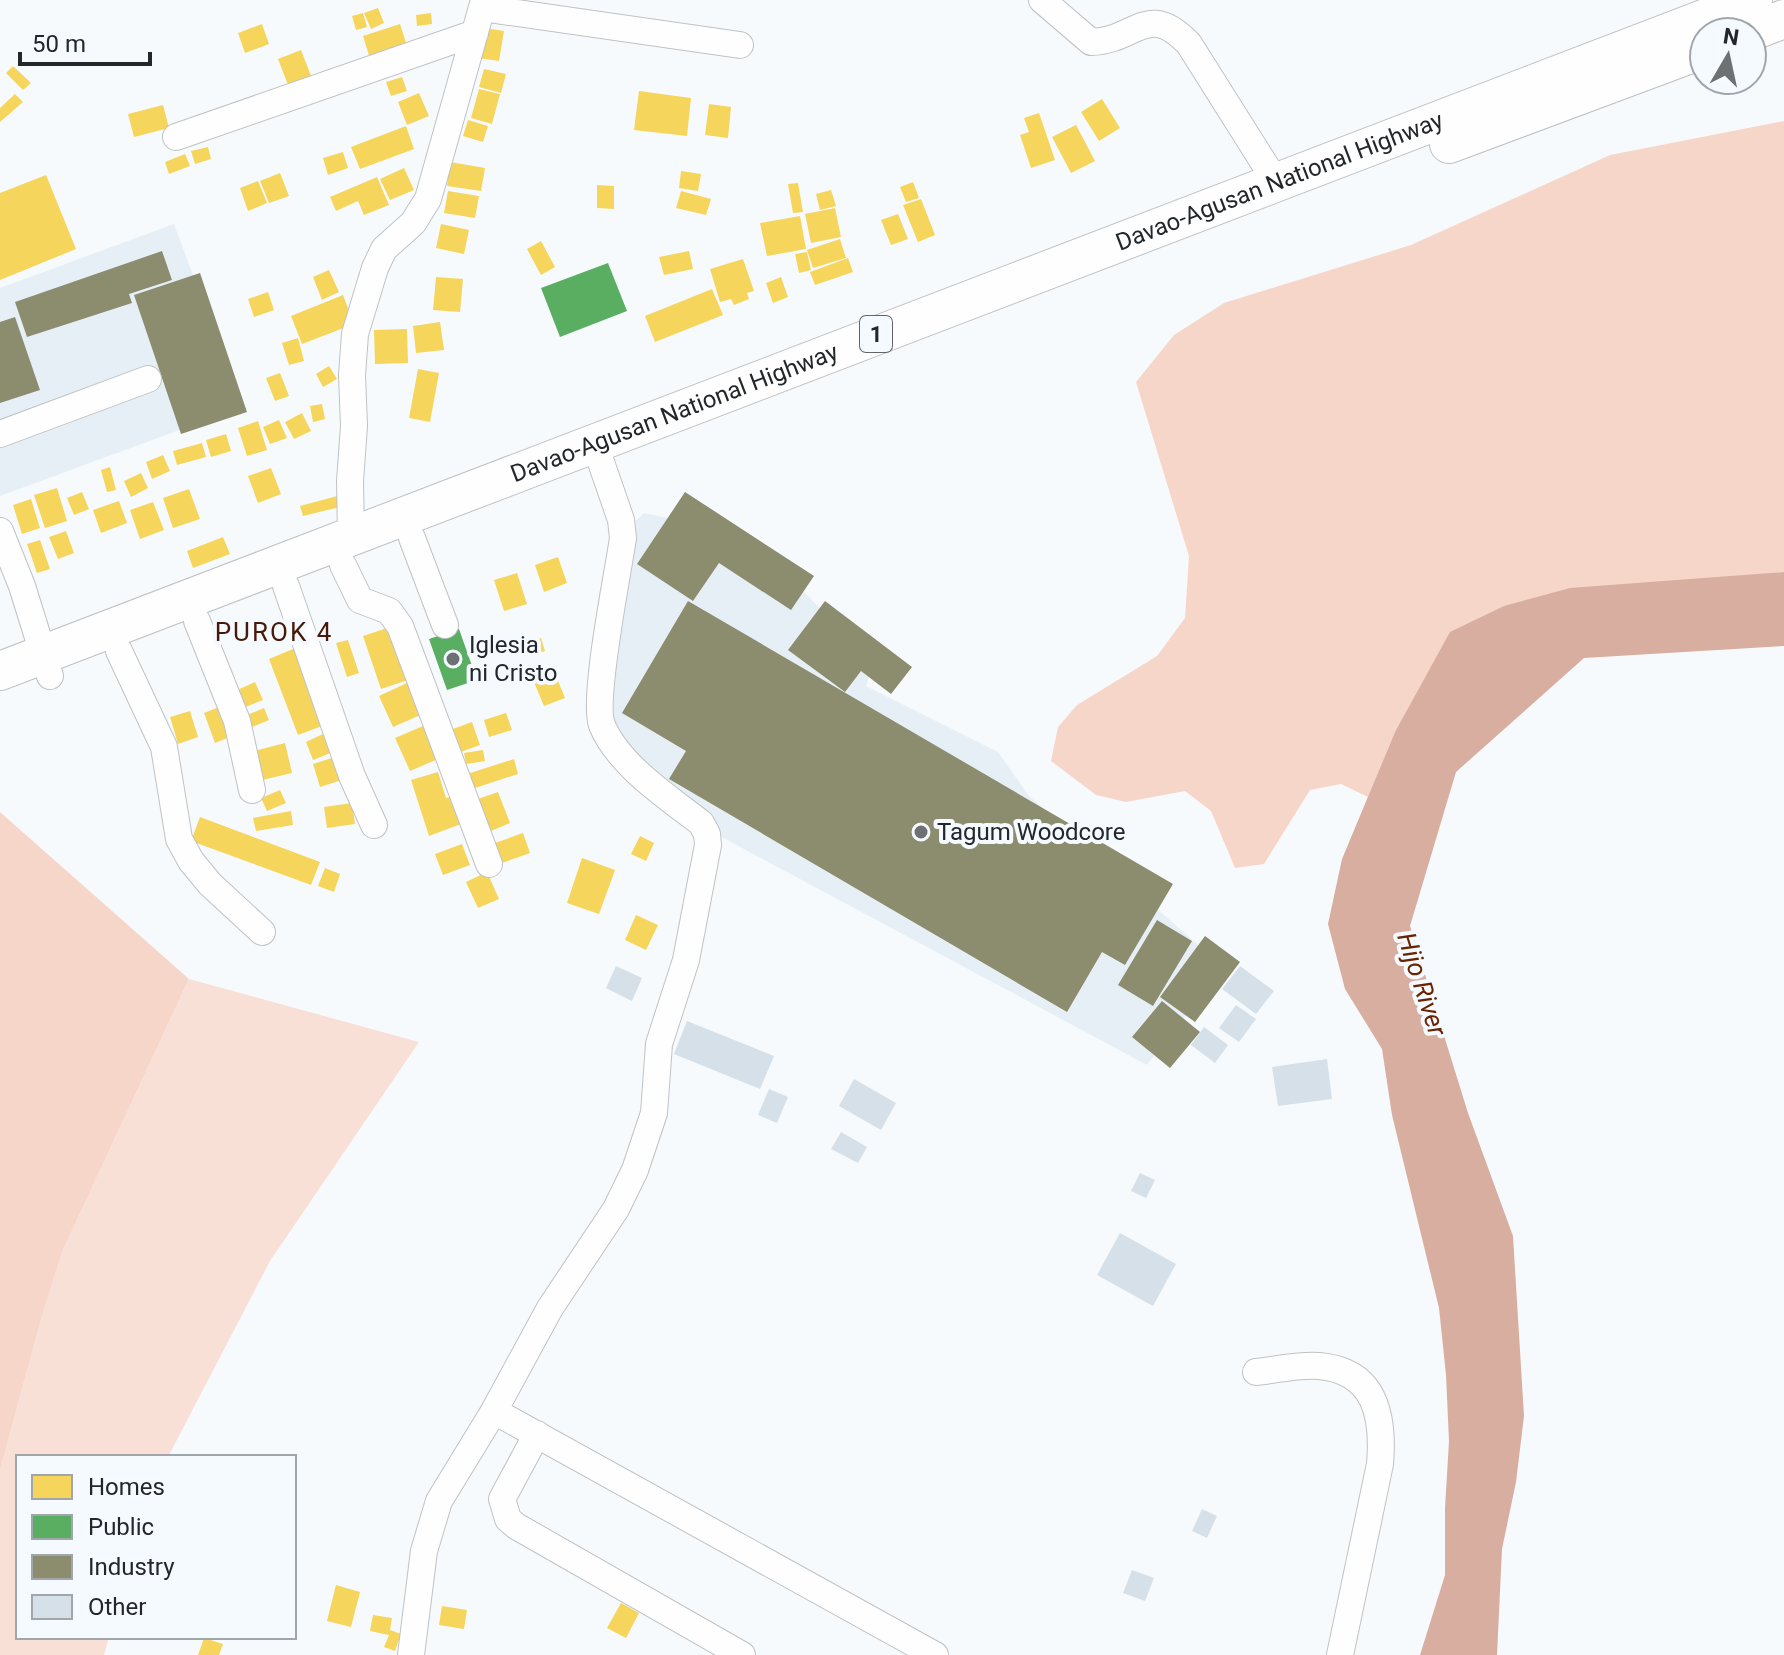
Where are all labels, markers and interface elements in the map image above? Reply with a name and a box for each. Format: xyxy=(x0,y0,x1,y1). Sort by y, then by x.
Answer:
scale bar xyxy=(20,16,150,66)
north arrow xyxy=(1688,16,1768,96)
text: N xyxy=(1721,23,1741,50)
text: 50 m xyxy=(32,30,86,58)
street label: Davao-Agusan National Highway xyxy=(1112,106,1448,257)
road number: 1 xyxy=(860,316,892,352)
street label: Davao-Agusan National Highway xyxy=(507,337,842,488)
district label: PUROK 4 xyxy=(215,617,333,647)
place label: Iglesia ni Cristo xyxy=(469,631,557,687)
marker: Iglesia ni Cristo xyxy=(444,650,462,668)
place label: Tagum Woodcore xyxy=(937,818,1125,846)
marker: Tagum Woodcore xyxy=(912,823,930,841)
water label: Hijo River xyxy=(1391,929,1453,1041)
legend xyxy=(16,1455,296,1639)
text: Homes xyxy=(88,1473,165,1501)
text: Public xyxy=(88,1513,154,1541)
text: Industry xyxy=(88,1553,175,1581)
text: Other xyxy=(88,1593,146,1621)

